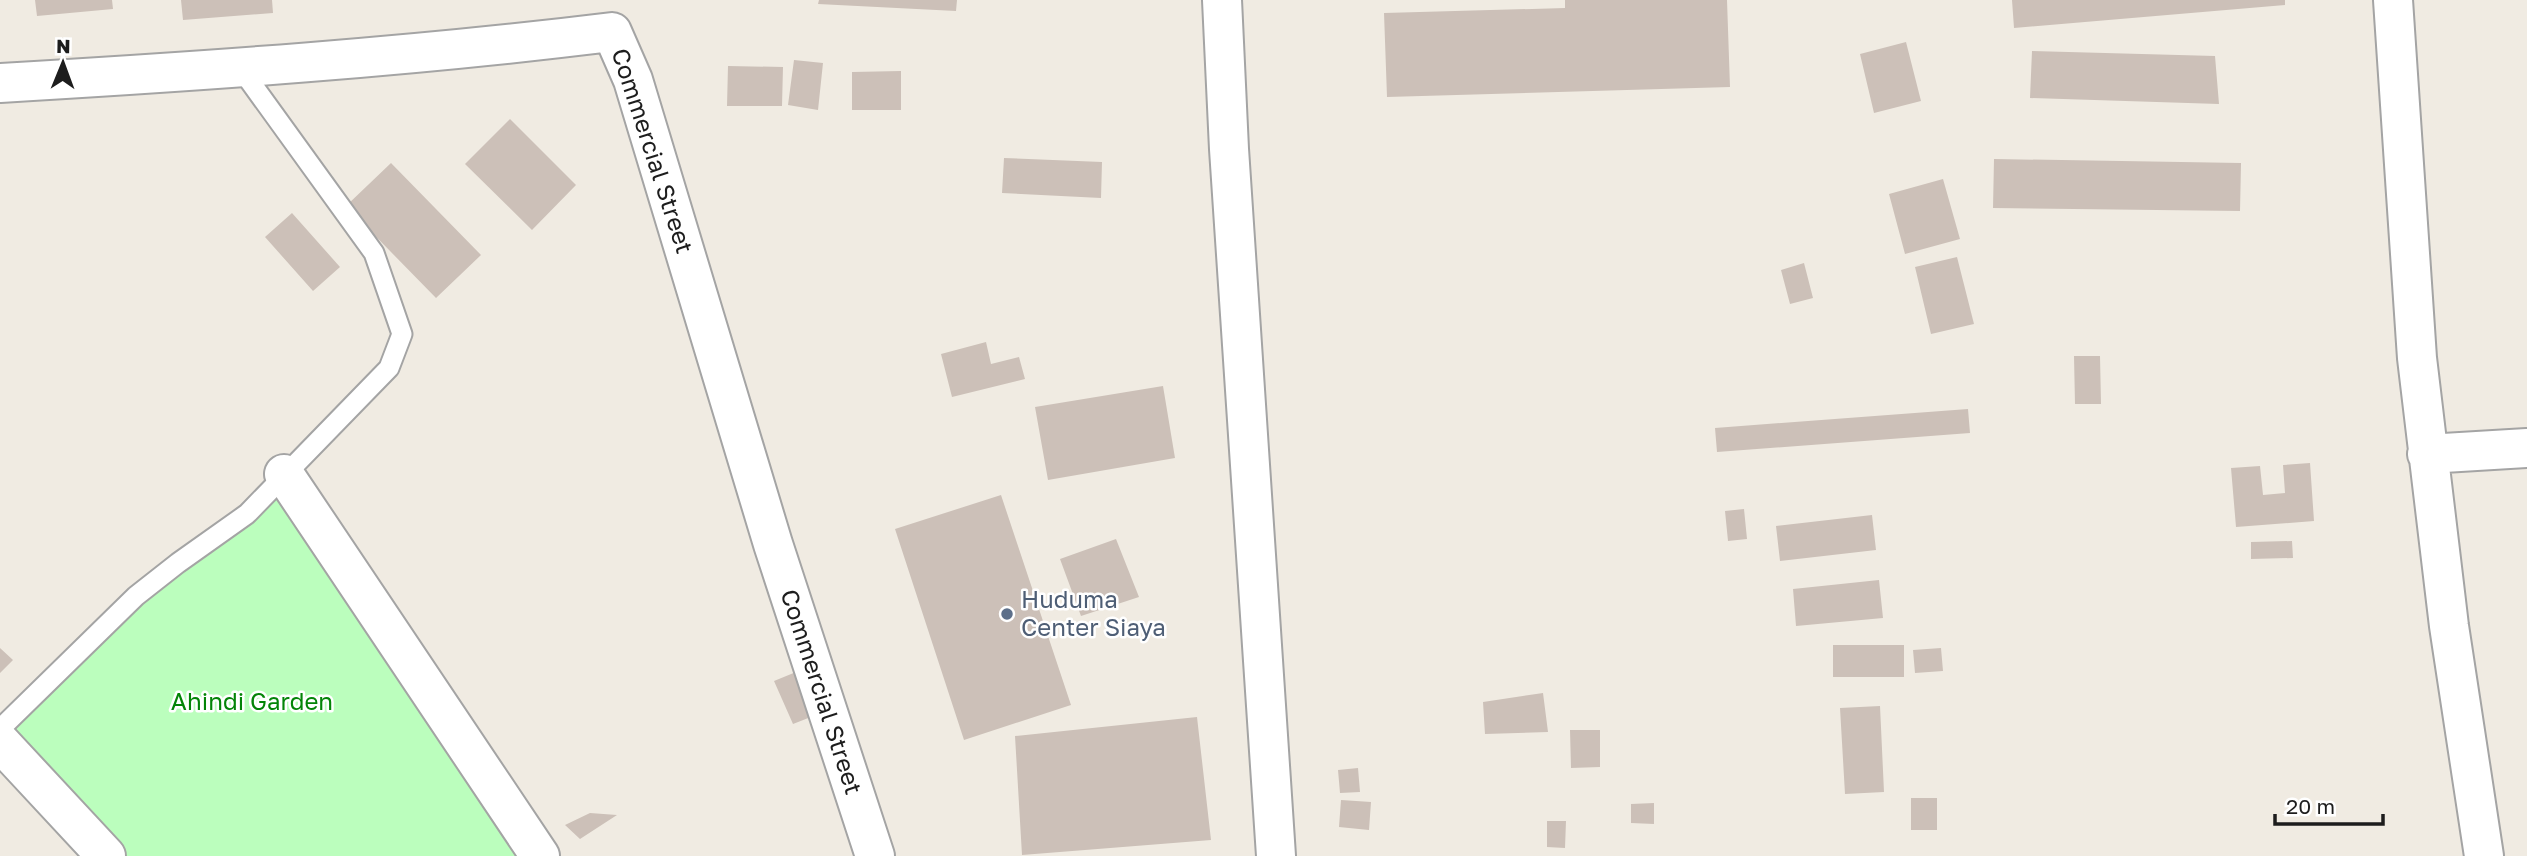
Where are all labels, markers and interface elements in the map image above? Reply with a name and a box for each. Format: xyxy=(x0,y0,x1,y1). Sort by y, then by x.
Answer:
north arrow xyxy=(28,28,98,98)
text: N xyxy=(56,34,71,57)
street label: Commercial Street xyxy=(607,44,700,257)
place label: Huduma Center Siaya xyxy=(1021,584,1166,641)
street label: Commercial Street xyxy=(776,585,869,798)
marker: Huduma Center Siaya xyxy=(999,606,1015,622)
park label: Ahindi Garden xyxy=(171,686,333,715)
scale bar xyxy=(2275,782,2384,826)
text: 20 m xyxy=(2286,793,2335,819)

